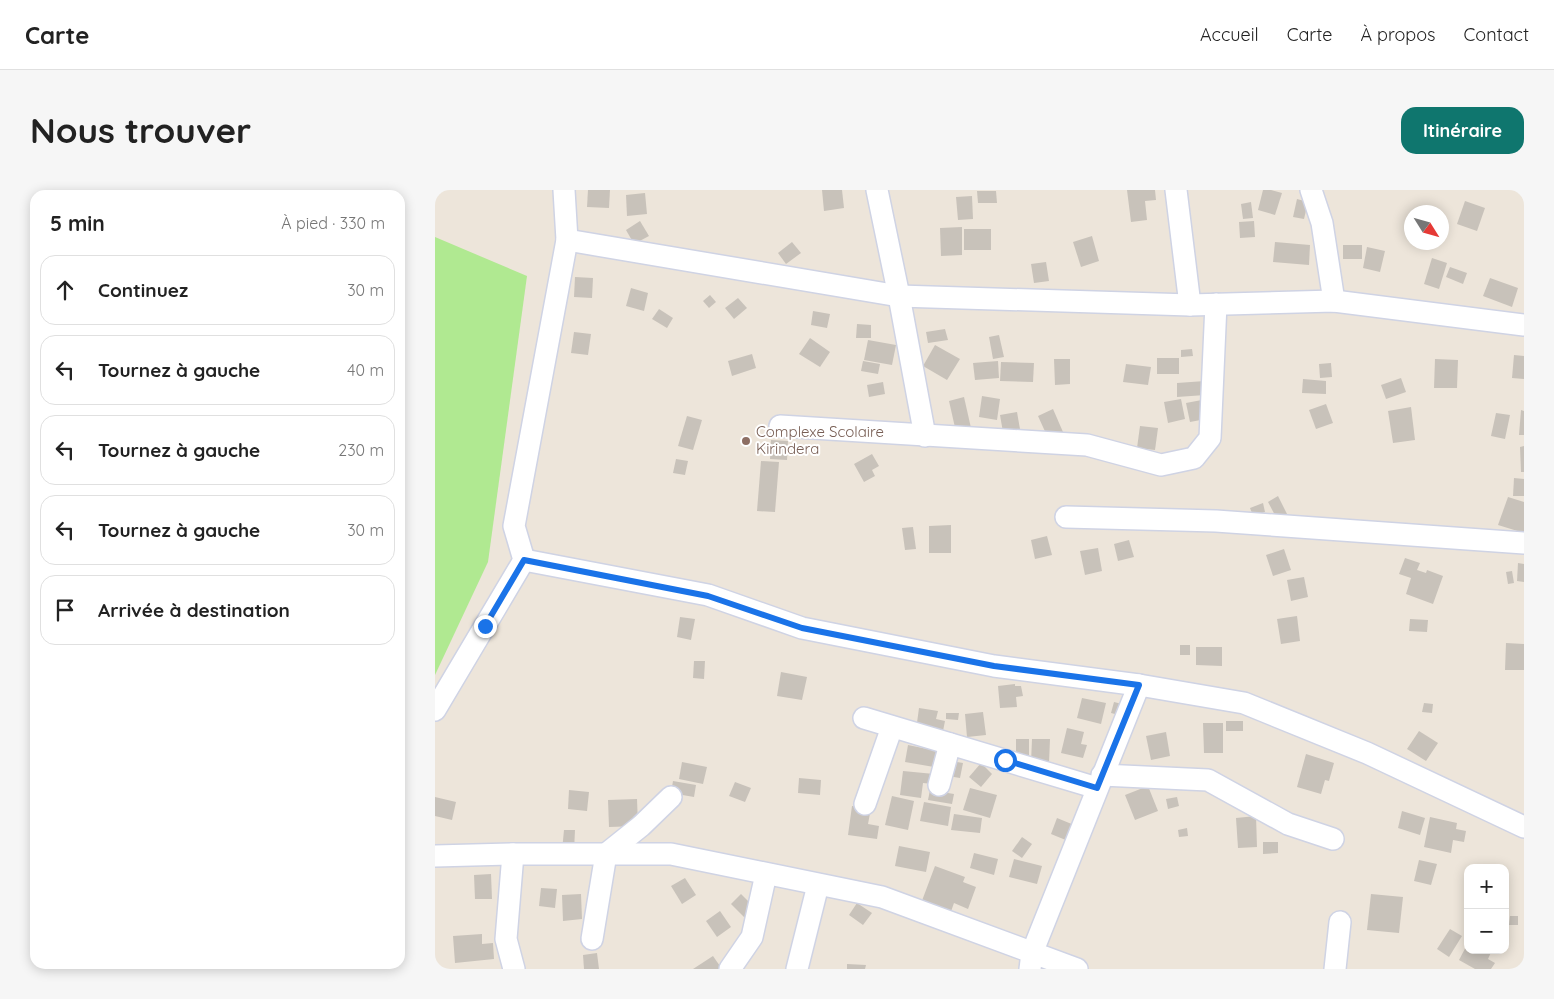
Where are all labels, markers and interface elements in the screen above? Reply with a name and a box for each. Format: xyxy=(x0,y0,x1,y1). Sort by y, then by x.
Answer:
text: Carte xyxy=(25,20,89,50)
text: Accueil xyxy=(1200,23,1259,46)
text: Carte xyxy=(1287,23,1332,46)
text: À propos xyxy=(1360,23,1436,46)
text: Contact xyxy=(1464,23,1529,46)
button: Itinéraire xyxy=(1401,107,1524,154)
text: Nous trouver xyxy=(30,108,251,152)
north arrow xyxy=(1404,205,1449,250)
text: 5 min xyxy=(50,210,105,236)
text: À pied · 330 m xyxy=(281,213,385,233)
icon: ahead xyxy=(51,276,79,304)
text: Continuez xyxy=(98,278,188,302)
text: 30 m xyxy=(347,280,384,300)
icon: left xyxy=(51,356,79,384)
text: Tournez à gauche xyxy=(98,358,260,382)
text: 40 m xyxy=(347,360,384,380)
place label: Complexe Scolaire Kirindera xyxy=(756,422,884,458)
marker: Complexe Scolaire Kirindera xyxy=(740,435,752,447)
icon: left xyxy=(51,436,79,464)
text: Tournez à gauche xyxy=(98,438,260,462)
text: 230 m xyxy=(338,440,384,460)
icon: left xyxy=(51,516,79,544)
text: Tournez à gauche xyxy=(98,518,260,542)
text: 30 m xyxy=(347,520,384,540)
icon: arrive xyxy=(51,596,79,624)
text: Arrivée à destination xyxy=(98,598,290,622)
route end xyxy=(474,615,497,638)
route start xyxy=(994,749,1017,772)
map controls xyxy=(1464,864,1509,954)
button: + xyxy=(1464,864,1509,909)
button: − xyxy=(1464,909,1509,954)

